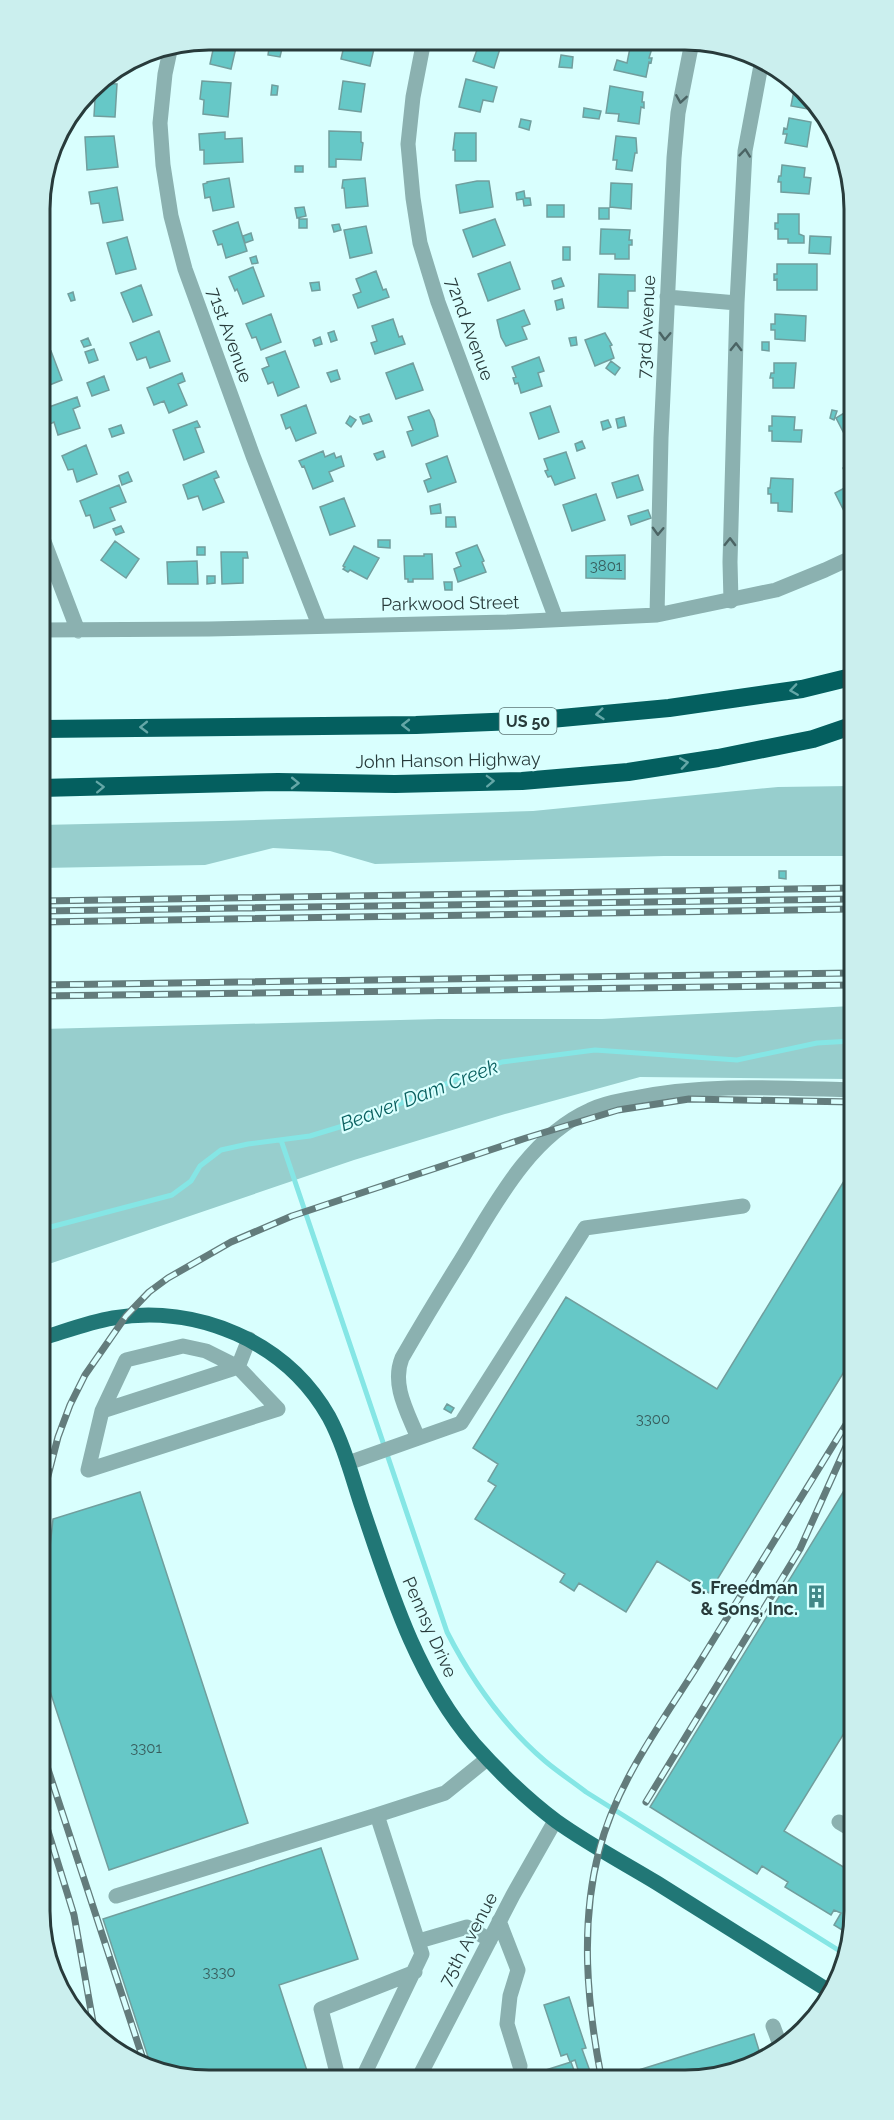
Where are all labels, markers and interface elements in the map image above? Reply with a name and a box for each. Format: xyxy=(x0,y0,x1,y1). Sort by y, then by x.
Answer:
one-way arrow xyxy=(675,95,687,104)
one-way arrow xyxy=(738,148,751,157)
street label: 73rd Avenue xyxy=(633,274,659,379)
street label: 72nd Avenue xyxy=(442,275,498,384)
street label: 71st Avenue xyxy=(203,285,257,386)
one-way arrow xyxy=(659,331,672,340)
one-way arrow xyxy=(730,343,742,352)
one-way arrow xyxy=(651,526,664,535)
one-way arrow xyxy=(724,538,736,547)
house number: 3801 xyxy=(590,557,623,575)
street label: Parkwood Street xyxy=(381,591,519,615)
one-way arrow xyxy=(789,684,799,696)
one-way arrow xyxy=(596,707,605,720)
road number: US 50 xyxy=(500,708,556,734)
one-way arrow xyxy=(401,719,410,731)
one-way arrow xyxy=(140,721,149,733)
street label: John Hanson Highway xyxy=(355,748,541,772)
one-way arrow xyxy=(680,758,689,770)
one-way arrow xyxy=(486,775,495,788)
one-way arrow xyxy=(291,776,300,789)
one-way arrow xyxy=(95,780,104,793)
water label: Beaver Dam Creek xyxy=(337,1054,502,1136)
house number: 3300 xyxy=(636,1410,670,1428)
street label: Pennsy Drive xyxy=(398,1573,462,1681)
place label: S. Freedman & Sons, Inc. xyxy=(691,1577,798,1619)
building icon: S. Freedman & Sons, Inc. xyxy=(803,1584,829,1610)
house number: 3301 xyxy=(130,1739,162,1757)
street label: 75th Avenue xyxy=(435,1888,502,1989)
house number: 3330 xyxy=(202,1963,236,1981)

